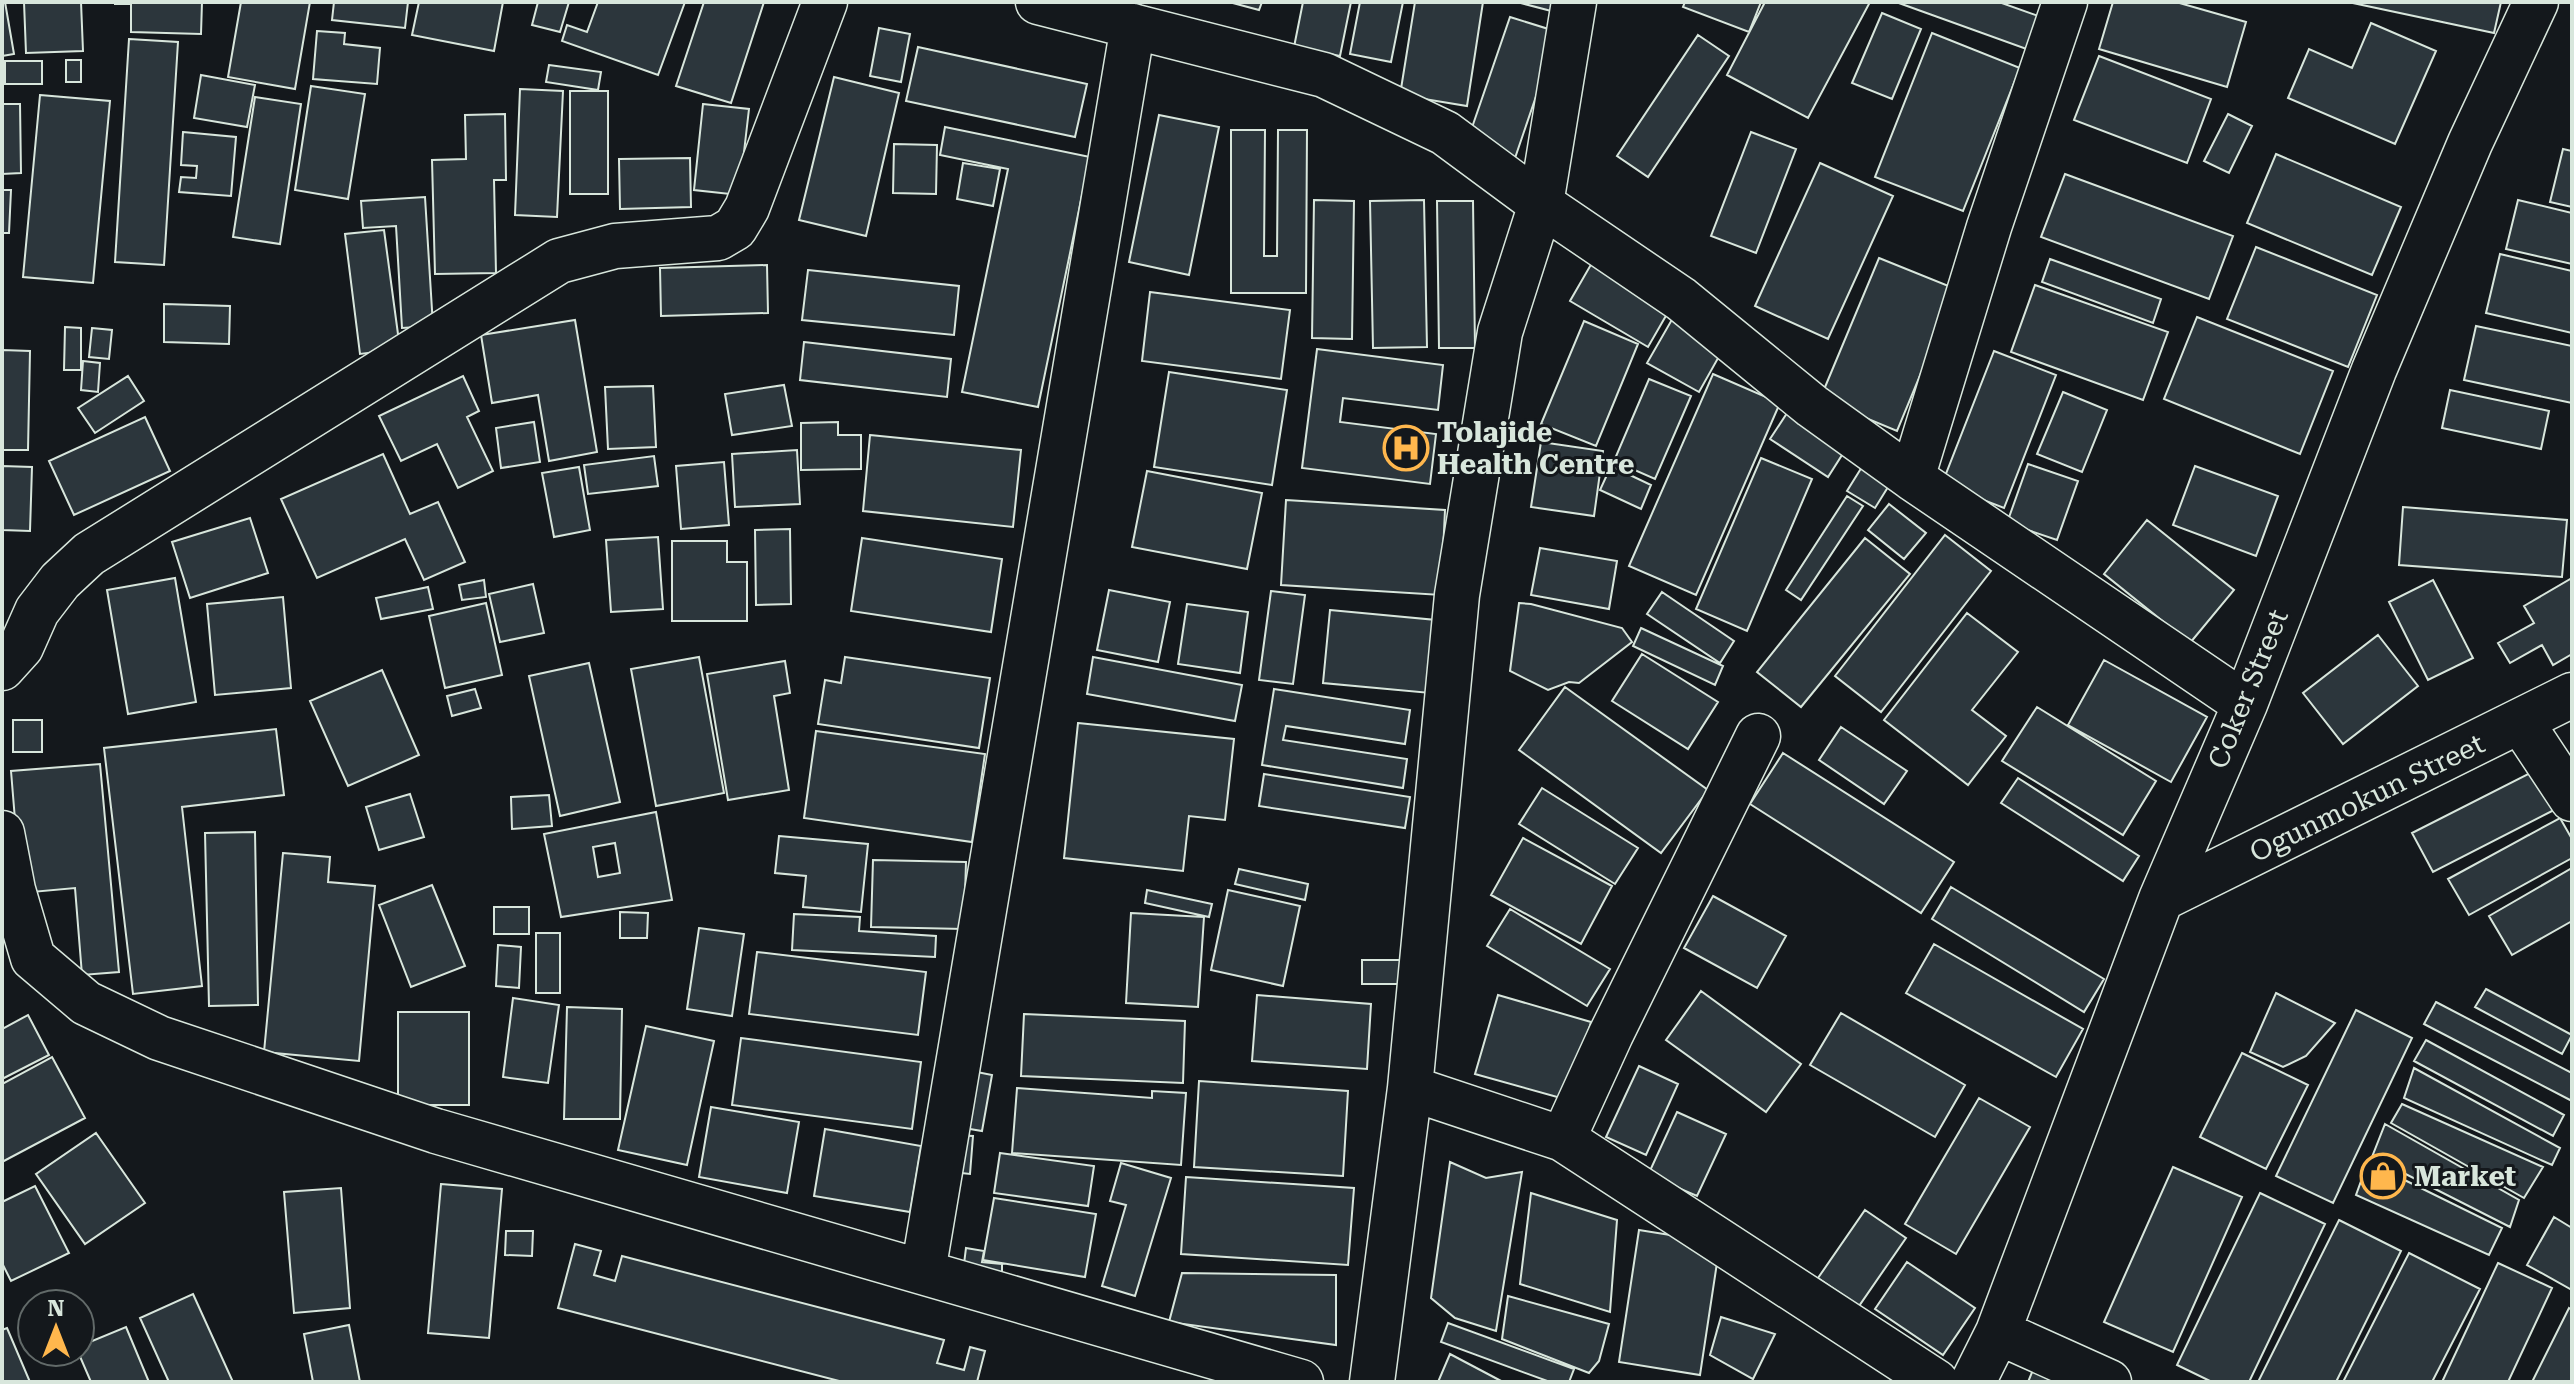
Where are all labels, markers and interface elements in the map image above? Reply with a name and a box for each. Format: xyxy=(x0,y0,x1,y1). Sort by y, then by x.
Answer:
place label: Tolajide Health Centre xyxy=(1437,416,1634,481)
hospital icon: Tolajide Health Centre xyxy=(1382,424,1430,472)
street label: Coker Street xyxy=(2201,605,2295,773)
street label: Ogunmokun Street xyxy=(2244,727,2490,869)
shop icon: Market xyxy=(2359,1152,2407,1200)
place label: Market xyxy=(2414,1160,2516,1193)
north arrow xyxy=(16,1288,96,1368)
text: N xyxy=(48,1296,65,1321)

